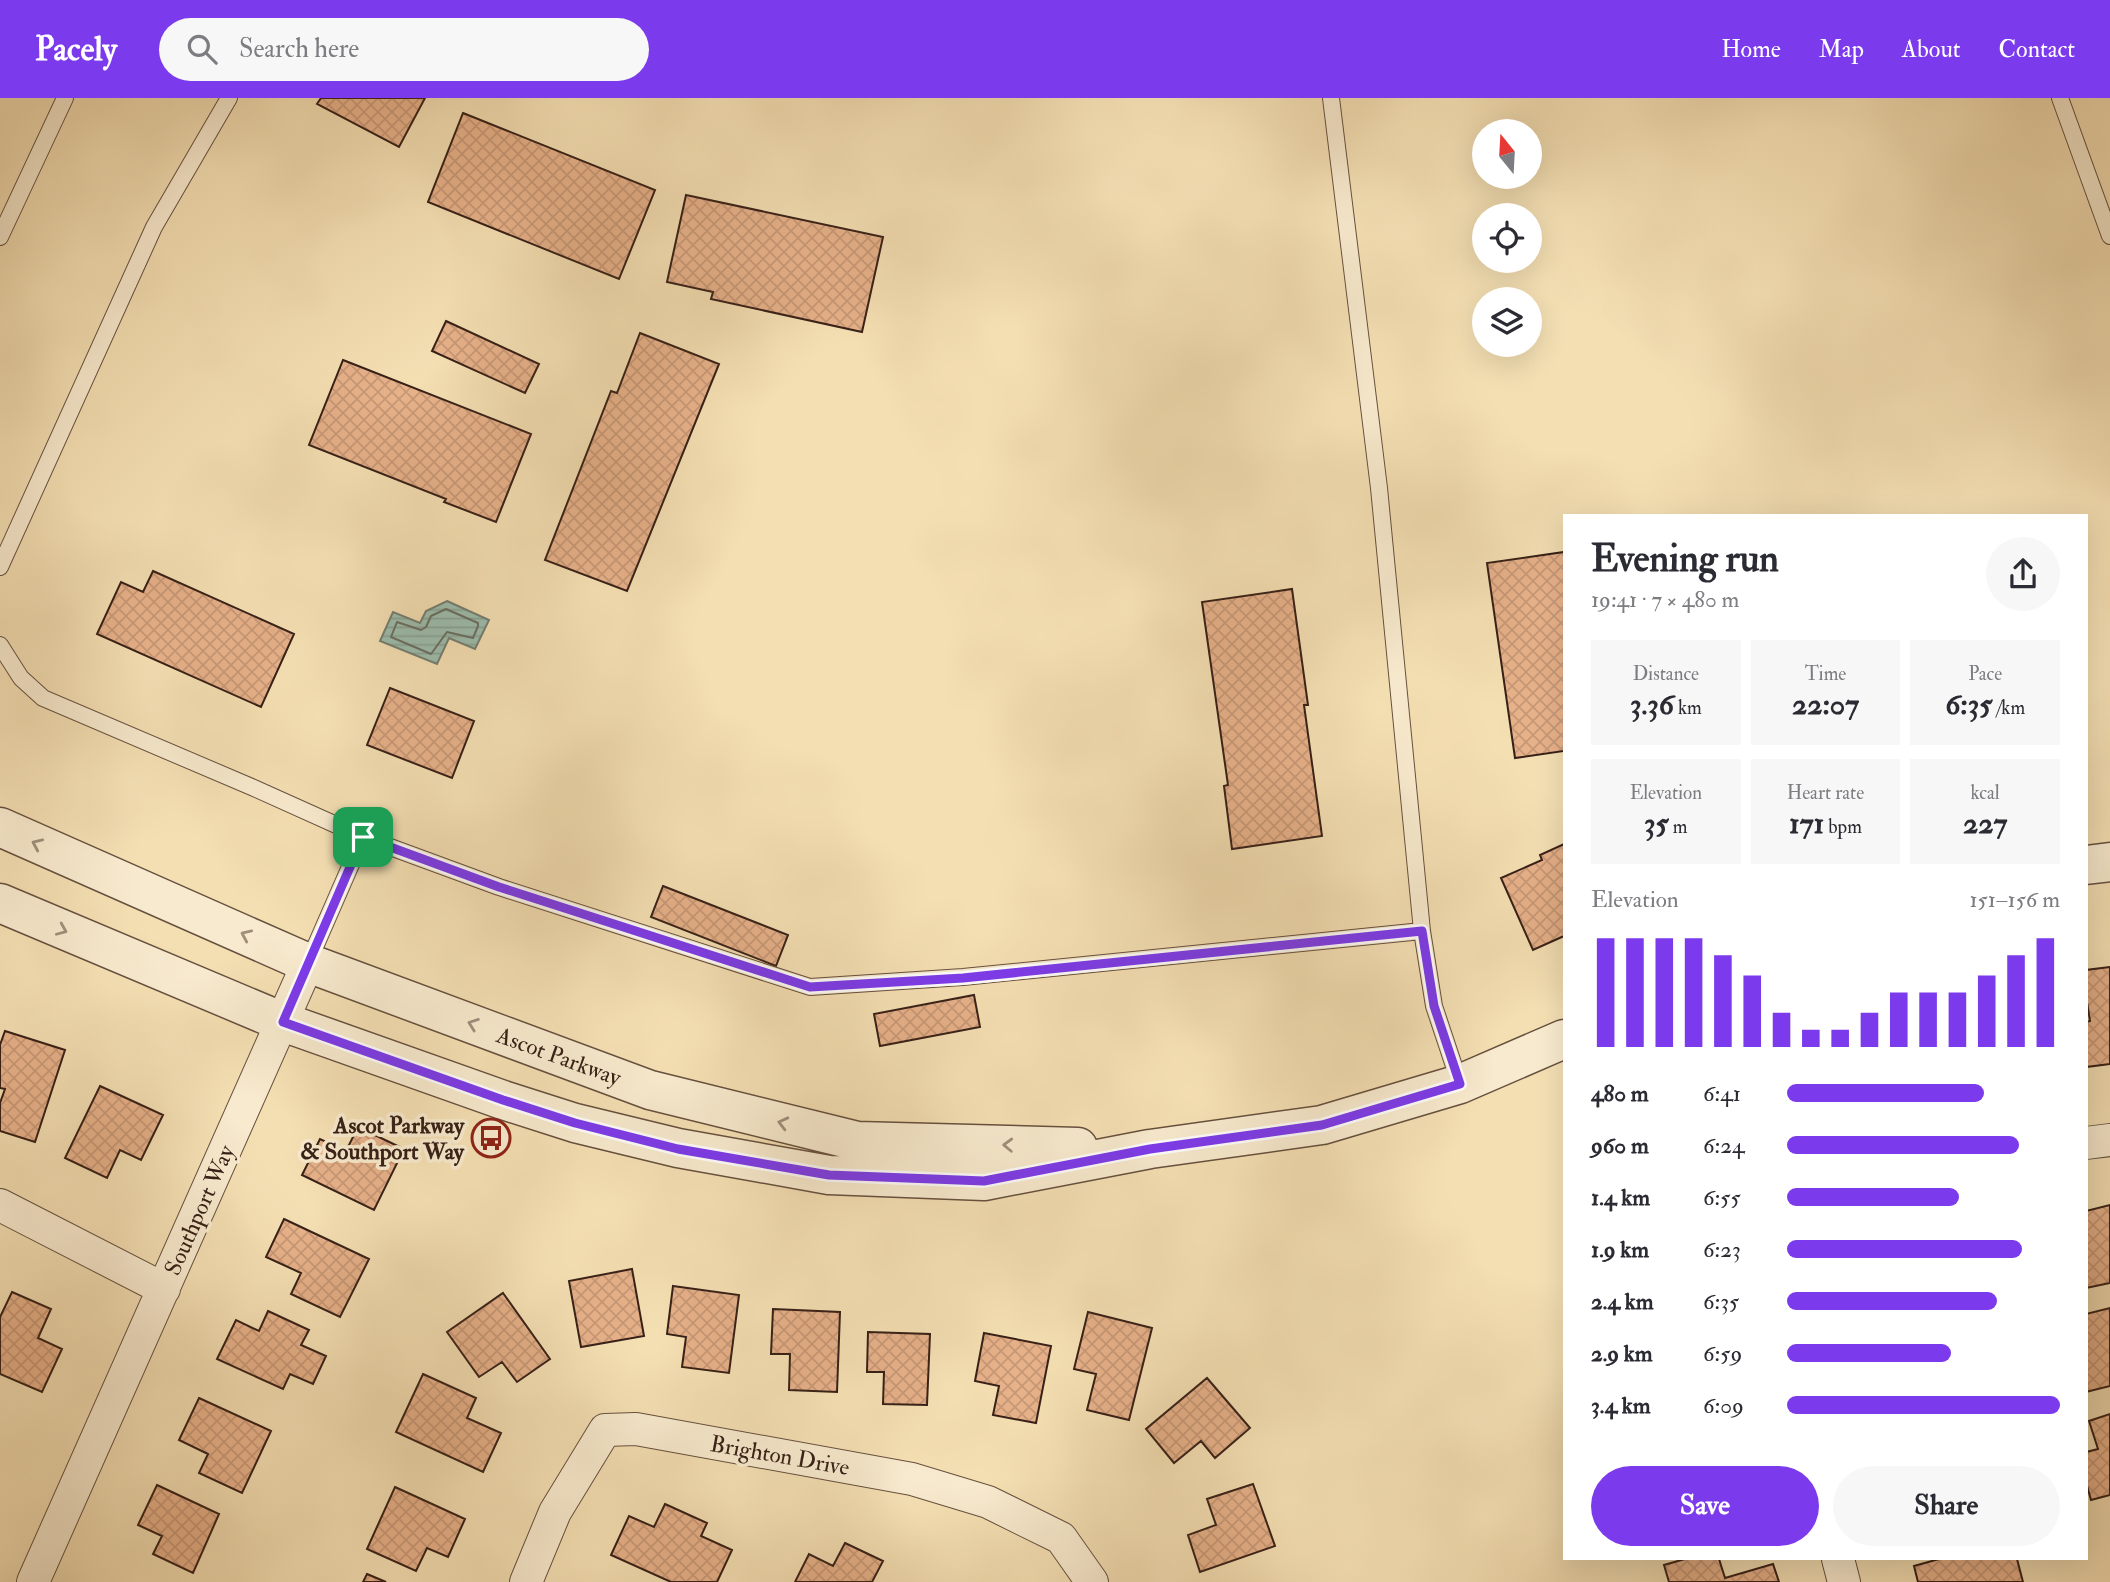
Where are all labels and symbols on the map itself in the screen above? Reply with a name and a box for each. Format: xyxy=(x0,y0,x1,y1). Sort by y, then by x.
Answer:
north arrow xyxy=(1472,119,1542,189)
pin xyxy=(333,807,393,867)
one-way arrow xyxy=(32,838,44,852)
one-way arrow xyxy=(56,922,68,936)
one-way arrow xyxy=(240,929,253,943)
one-way arrow xyxy=(468,1018,480,1032)
street label: Ascot Parkway xyxy=(492,1020,626,1093)
place label: Ascot Parkway & Southport Way xyxy=(300,1111,465,1167)
bus stop icon: Ascot Parkway & Southport Way xyxy=(470,1117,512,1159)
one-way arrow xyxy=(777,1117,789,1131)
one-way arrow xyxy=(1003,1137,1013,1153)
street label: Southport Way xyxy=(158,1140,242,1280)
street label: Brighton Drive xyxy=(708,1429,852,1482)

